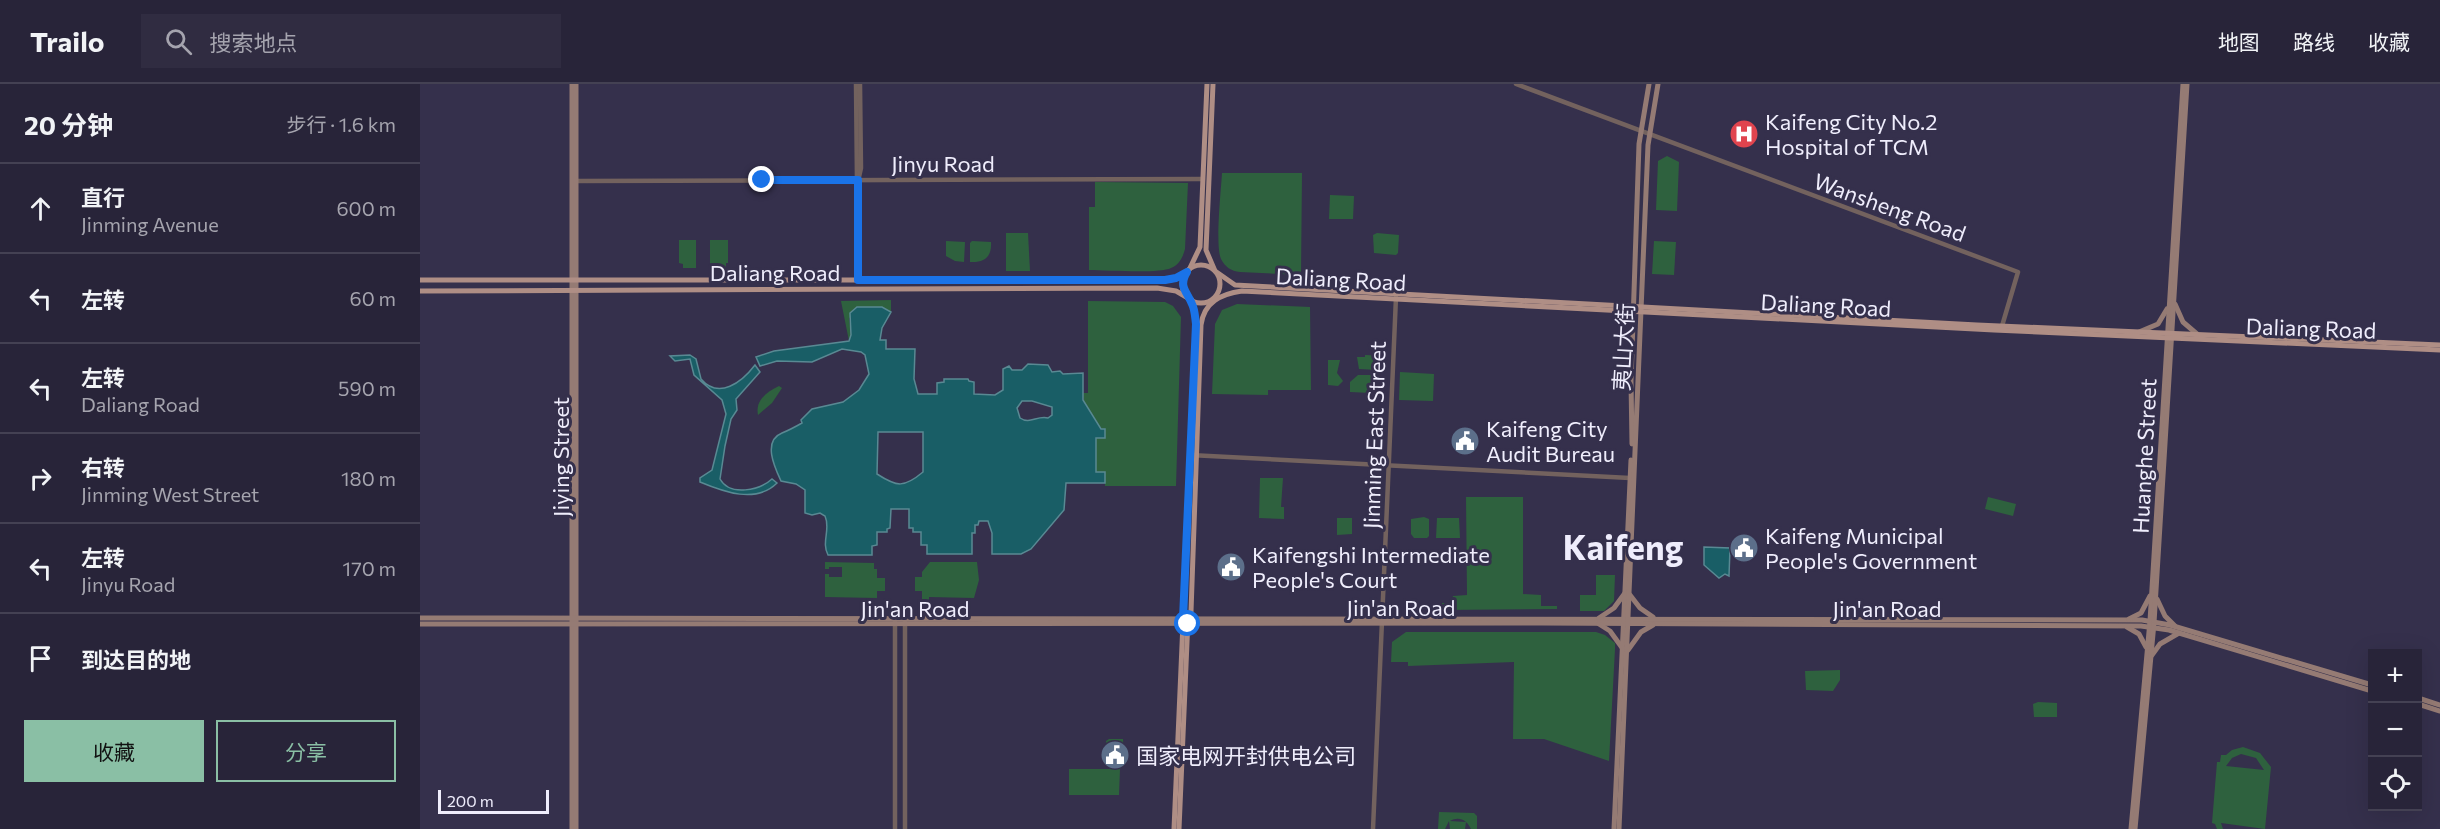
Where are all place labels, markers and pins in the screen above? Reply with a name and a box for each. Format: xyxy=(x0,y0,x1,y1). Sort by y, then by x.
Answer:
place label: Kaifeng City No.2 Hospital of TCM xyxy=(1765,108,1937,160)
hospital icon: Kaifeng City No.2 Hospital of TCM xyxy=(1728,118,1760,150)
place label: Kaifeng City Audit Bureau xyxy=(1486,415,1615,467)
public building icon: Kaifeng City Audit Bureau xyxy=(1449,425,1481,457)
place label: Kaifeng Municipal People's Government xyxy=(1765,522,1977,574)
public building icon: Kaifeng Municipal People's Government xyxy=(1728,532,1760,564)
place label: Kaifengshi Intermediate People's Court xyxy=(1252,541,1490,593)
public building icon: Kaifengshi Intermediate People's Court xyxy=(1215,551,1247,583)
public building icon: 国家电网开封供电公司 xyxy=(1099,739,1131,771)
place label: 国家电网开封供电公司 xyxy=(1136,742,1356,769)

